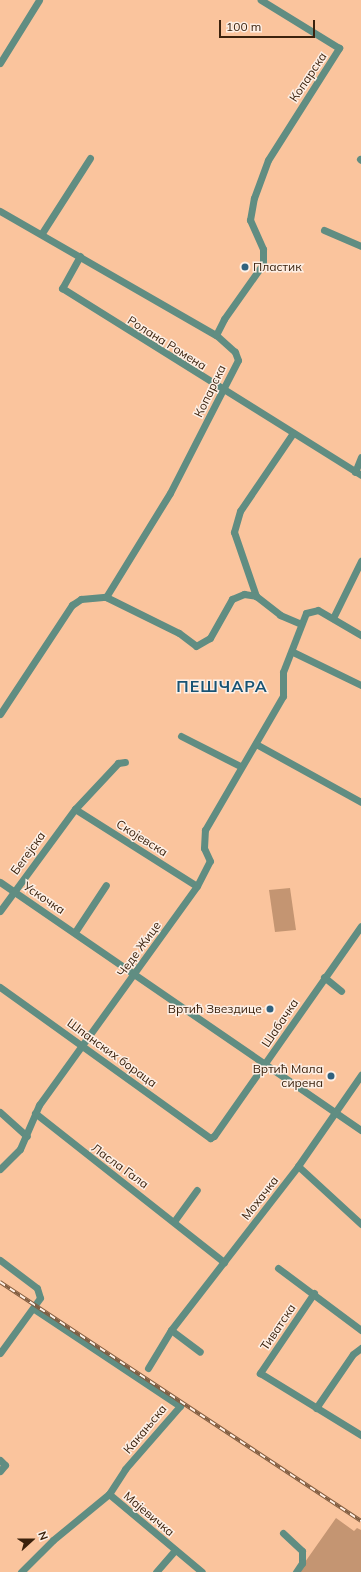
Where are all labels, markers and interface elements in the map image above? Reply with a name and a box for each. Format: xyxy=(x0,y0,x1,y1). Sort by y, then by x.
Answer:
scale bar xyxy=(221,12,317,38)
text: 100 m xyxy=(226,19,261,34)
street label: Копарска xyxy=(286,50,330,104)
place label: Пластик xyxy=(253,260,302,274)
marker: Пластик xyxy=(240,262,250,272)
street label: Ролана Ромена xyxy=(125,313,209,373)
street label: Копарска xyxy=(191,362,229,420)
district label: ПЕШЧАРА xyxy=(176,676,268,696)
street label: Скојевска xyxy=(114,817,170,859)
street label: Бегејска xyxy=(8,829,48,877)
street label: Ускочка xyxy=(20,879,68,917)
street label: Чеде Жице xyxy=(114,918,164,980)
street label: Шабачка xyxy=(259,996,301,1050)
place label: Вртић Звездице xyxy=(168,1002,262,1016)
marker: Вртић Звездице xyxy=(265,1004,275,1014)
street label: Шпанских бораца xyxy=(64,1016,160,1090)
place label: Вртић Мала сирена xyxy=(253,1062,323,1090)
marker: Вртић Мала сирена xyxy=(326,1071,336,1081)
street label: Ласла Гала xyxy=(89,1141,151,1191)
street label: Мохачка xyxy=(238,1173,282,1223)
street label: Тиватска xyxy=(257,1301,299,1353)
street label: Какањска xyxy=(120,1402,170,1456)
street label: Мајевичка xyxy=(121,1489,177,1539)
north arrow xyxy=(12,1520,52,1560)
text: N xyxy=(35,1529,51,1542)

